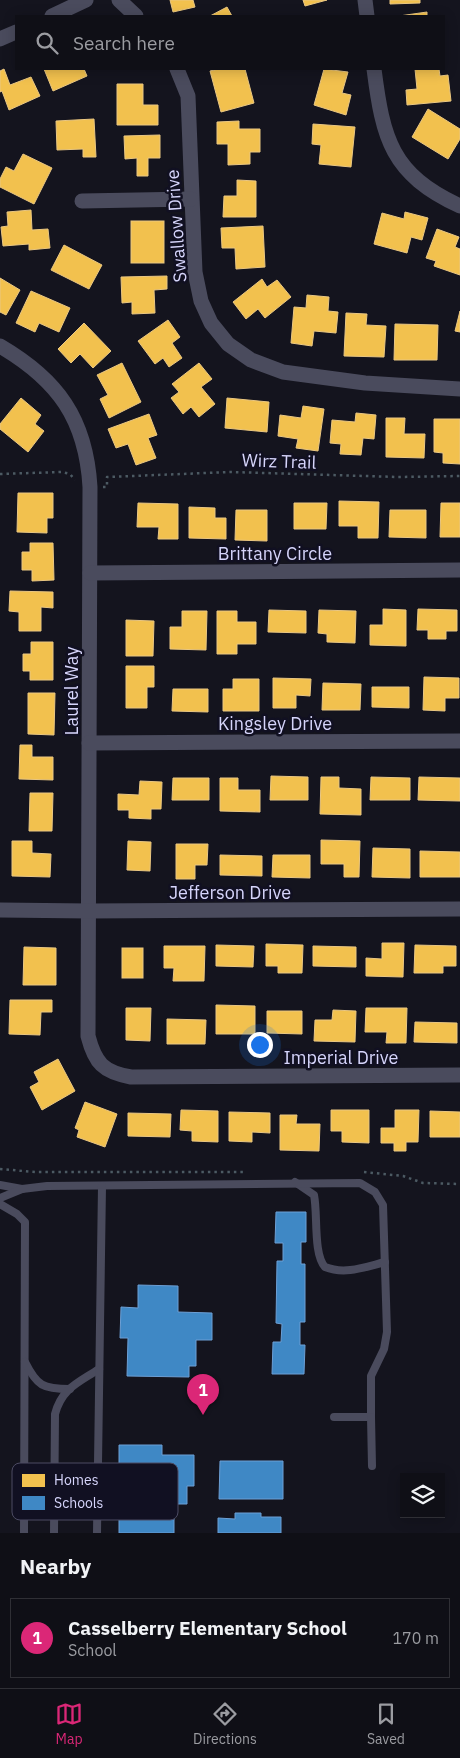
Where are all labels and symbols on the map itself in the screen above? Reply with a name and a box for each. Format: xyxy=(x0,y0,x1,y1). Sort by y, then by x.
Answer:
street label: Swallow Drive xyxy=(161,169,191,283)
street label: Wirz Trail xyxy=(241,448,317,474)
street label: Brittany Circle xyxy=(218,542,332,565)
street label: Laurel Way xyxy=(60,647,83,735)
street label: Kingsley Drive xyxy=(218,712,332,735)
street label: Jefferson Drive xyxy=(169,881,291,904)
your location xyxy=(247,1032,273,1058)
street label: Imperial Drive xyxy=(284,1046,399,1069)
pin: 1 xyxy=(187,1374,219,1415)
legend xyxy=(12,1463,178,1520)
text: Homes xyxy=(54,1471,99,1489)
text: Schools xyxy=(54,1494,104,1512)

